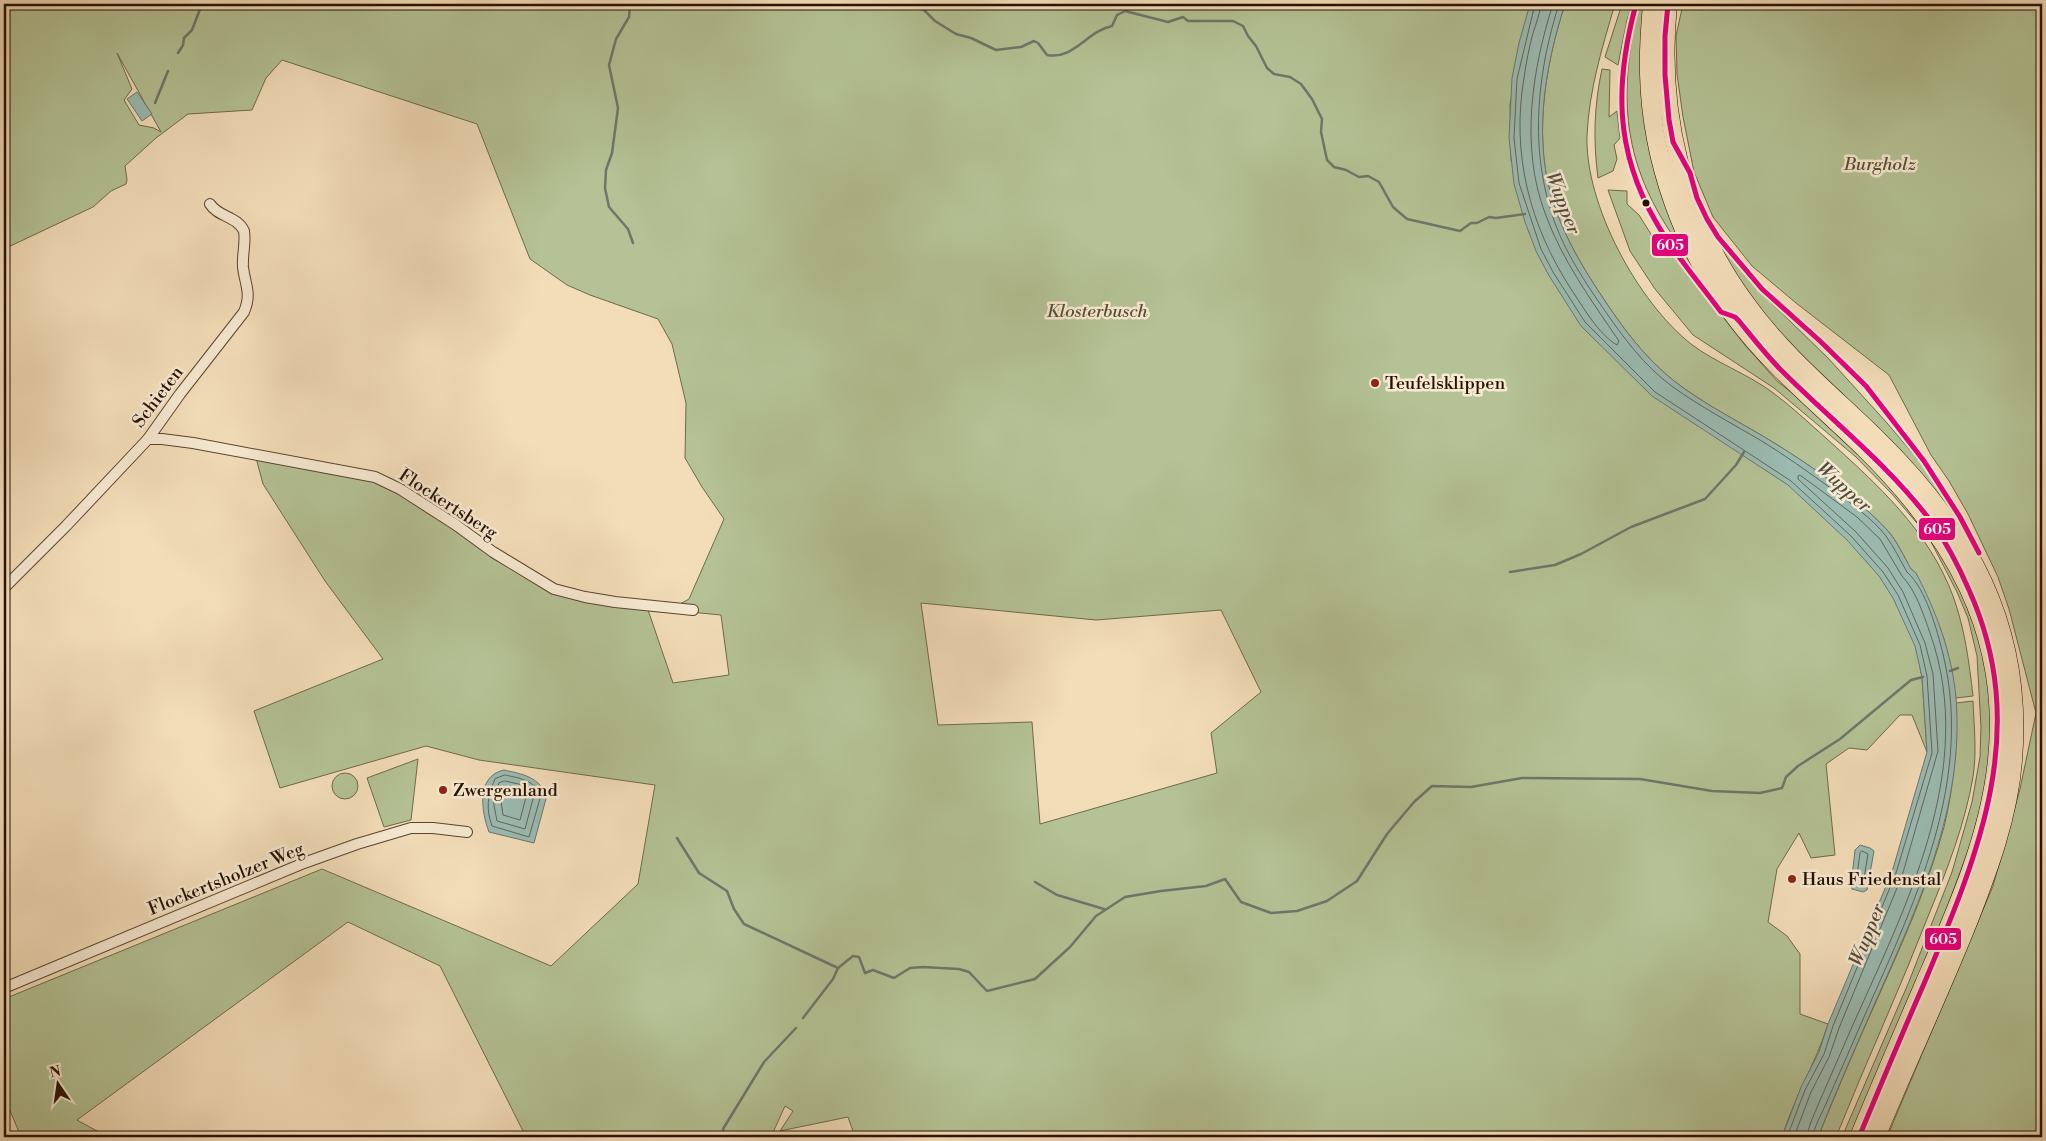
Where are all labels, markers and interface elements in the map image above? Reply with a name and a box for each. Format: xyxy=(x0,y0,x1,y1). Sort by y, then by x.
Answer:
park label: Burgholz xyxy=(1843,153,1917,176)
water label: Wupper xyxy=(1540,168,1586,239)
unlabelled marker xyxy=(1641,198,1651,208)
line badge: 605 xyxy=(1651,233,1689,257)
text: 605 xyxy=(1656,237,1684,255)
park label: Klosterbusch xyxy=(1046,300,1149,323)
street label: Schieten xyxy=(127,361,189,432)
place label: Teufelsklippen xyxy=(1385,372,1505,395)
marker: Teufelsklippen xyxy=(1369,377,1381,389)
water label: Wupper xyxy=(1812,456,1877,518)
street label: Flockertsberg xyxy=(394,463,502,545)
line badge: 605 xyxy=(1918,517,1956,541)
text: 605 xyxy=(1923,521,1951,539)
place label: Zwergenland xyxy=(453,779,559,802)
marker: Zwergenland xyxy=(437,784,449,796)
street label: Flockertsholzer Weg xyxy=(145,837,308,921)
place label: Haus Friedenstal xyxy=(1802,868,1942,891)
marker: Haus Friedenstal xyxy=(1786,873,1798,885)
water label: Wupper xyxy=(1844,899,1891,970)
line badge: 605 xyxy=(1924,927,1962,951)
text: 605 xyxy=(1929,931,1957,949)
north arrow xyxy=(32,1058,82,1108)
text: N xyxy=(48,1062,63,1082)

